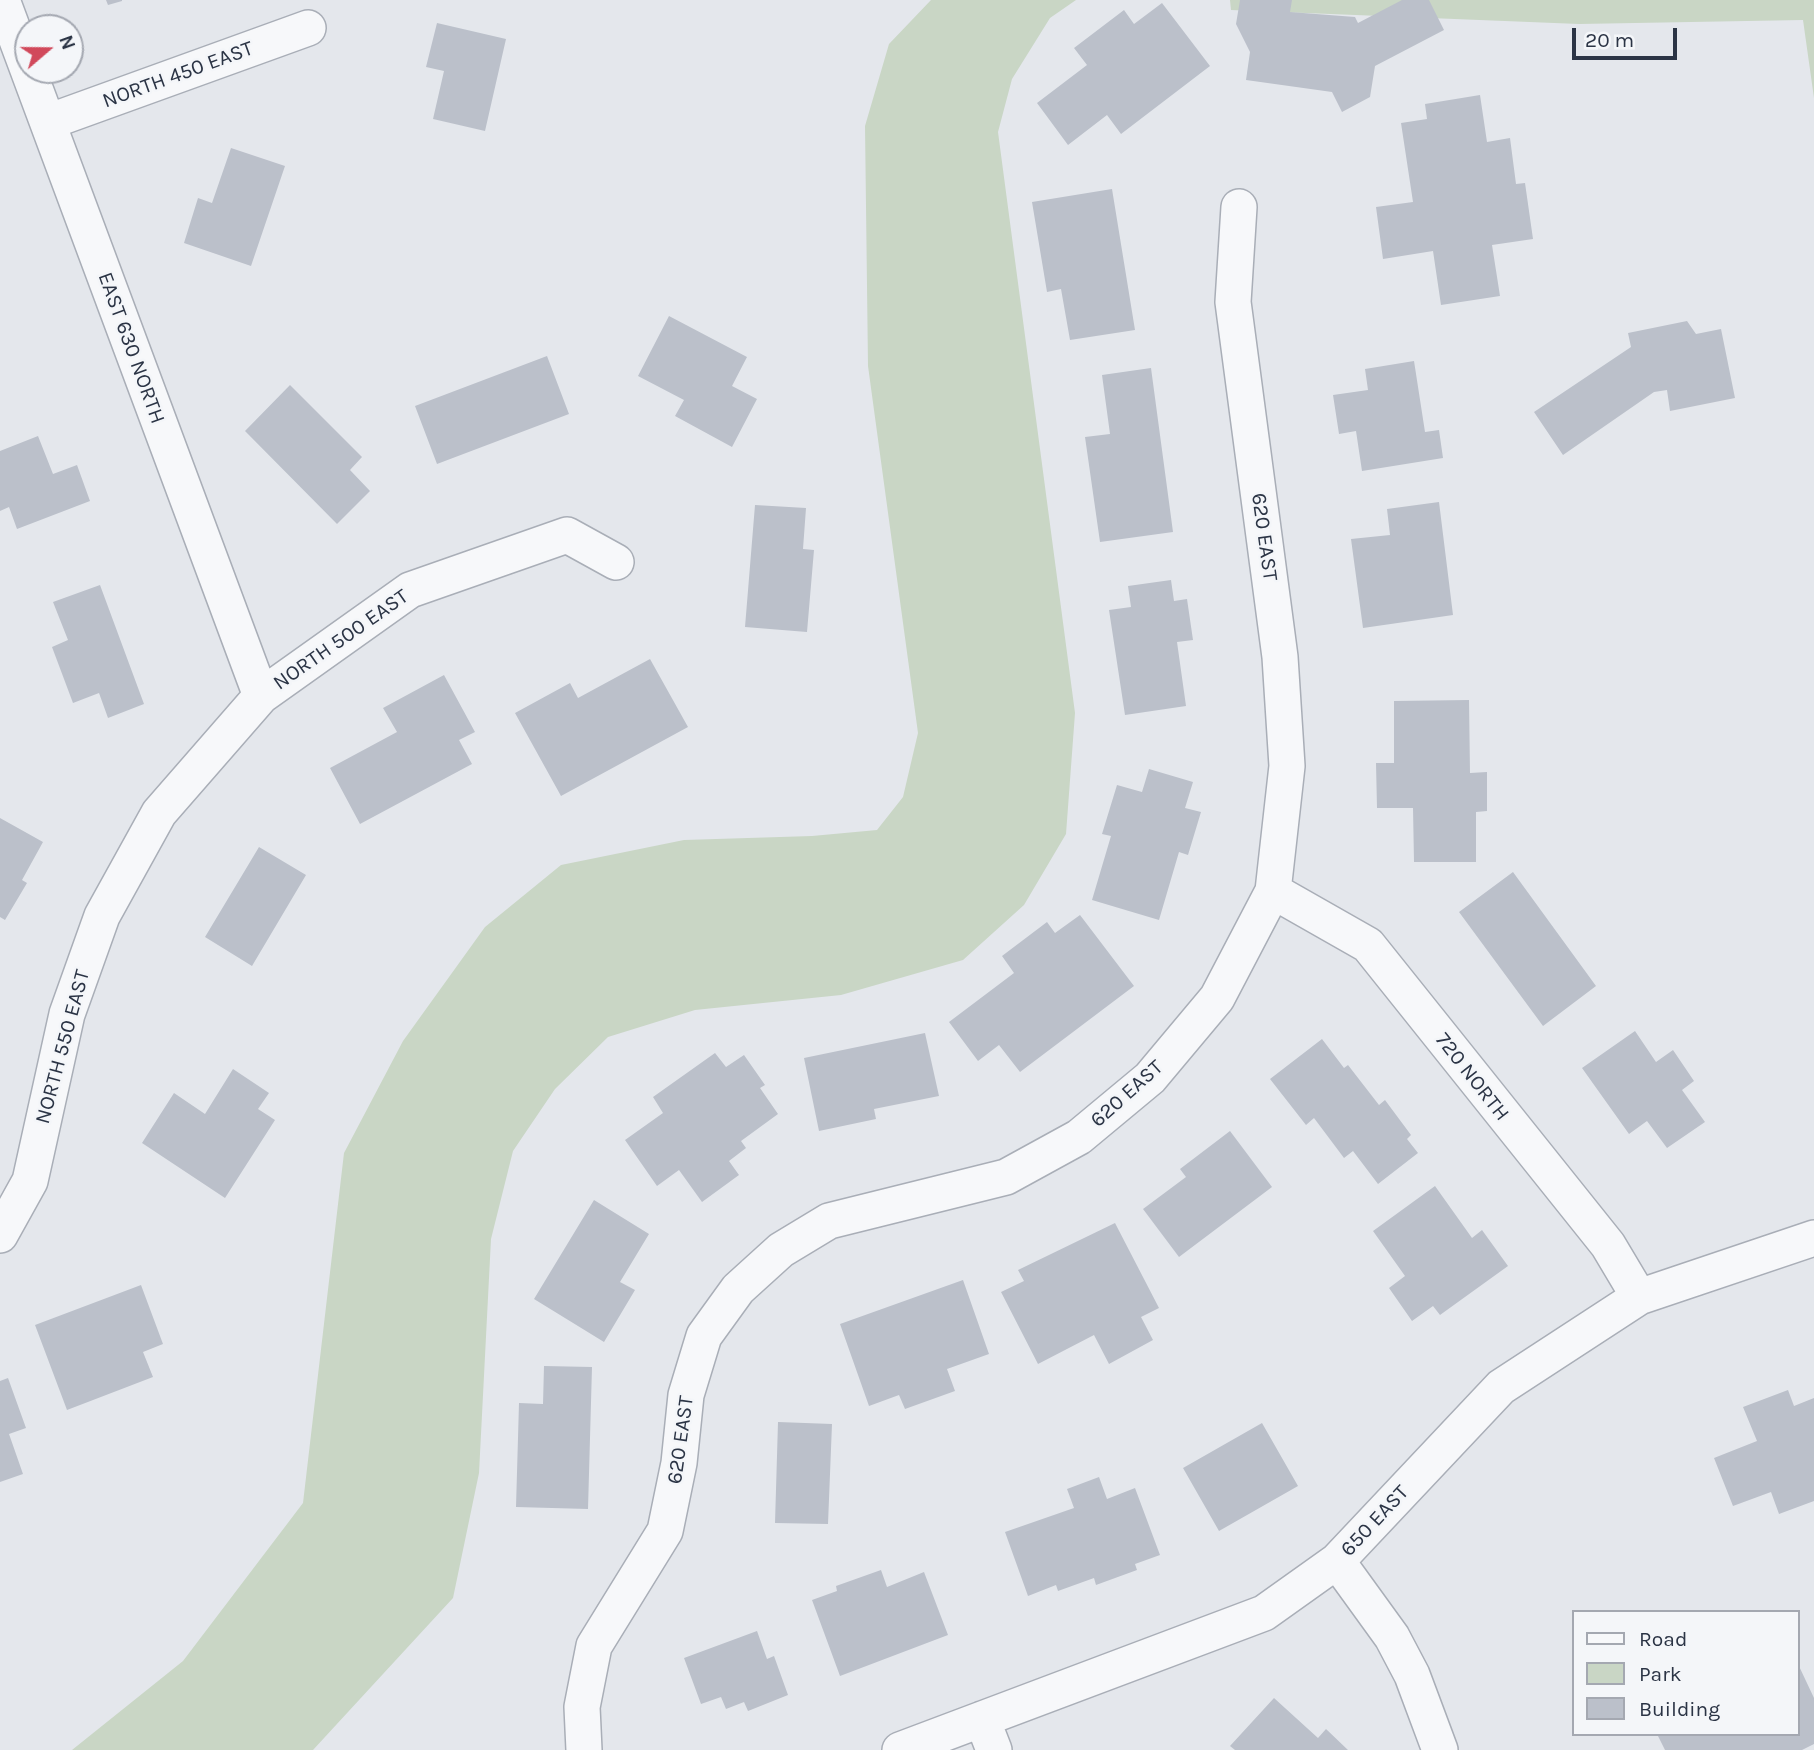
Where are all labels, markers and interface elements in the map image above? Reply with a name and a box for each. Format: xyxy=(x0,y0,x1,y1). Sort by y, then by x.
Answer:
north arrow xyxy=(14,14,84,84)
scale bar xyxy=(1576,14,1681,58)
text: 20 m xyxy=(1585,28,1634,52)
text: N xyxy=(54,32,80,53)
street label: NORTH 450 EAST xyxy=(99,36,257,114)
street label: EAST 630 NORTH xyxy=(92,269,170,427)
street label: 620 EAST xyxy=(1245,491,1283,583)
street label: NORTH 500 EAST xyxy=(269,584,413,696)
street label: NORTH 550 EAST xyxy=(30,967,96,1127)
street label: 720 NORTH xyxy=(1430,1028,1514,1126)
street label: 620 EAST xyxy=(1086,1055,1168,1133)
street label: 620 EAST xyxy=(662,1394,700,1486)
street label: 650 EAST xyxy=(1336,1480,1414,1562)
legend xyxy=(1573,1610,1800,1736)
text: Road xyxy=(1639,1627,1687,1651)
text: Park xyxy=(1639,1662,1682,1686)
text: Building xyxy=(1639,1697,1720,1721)

